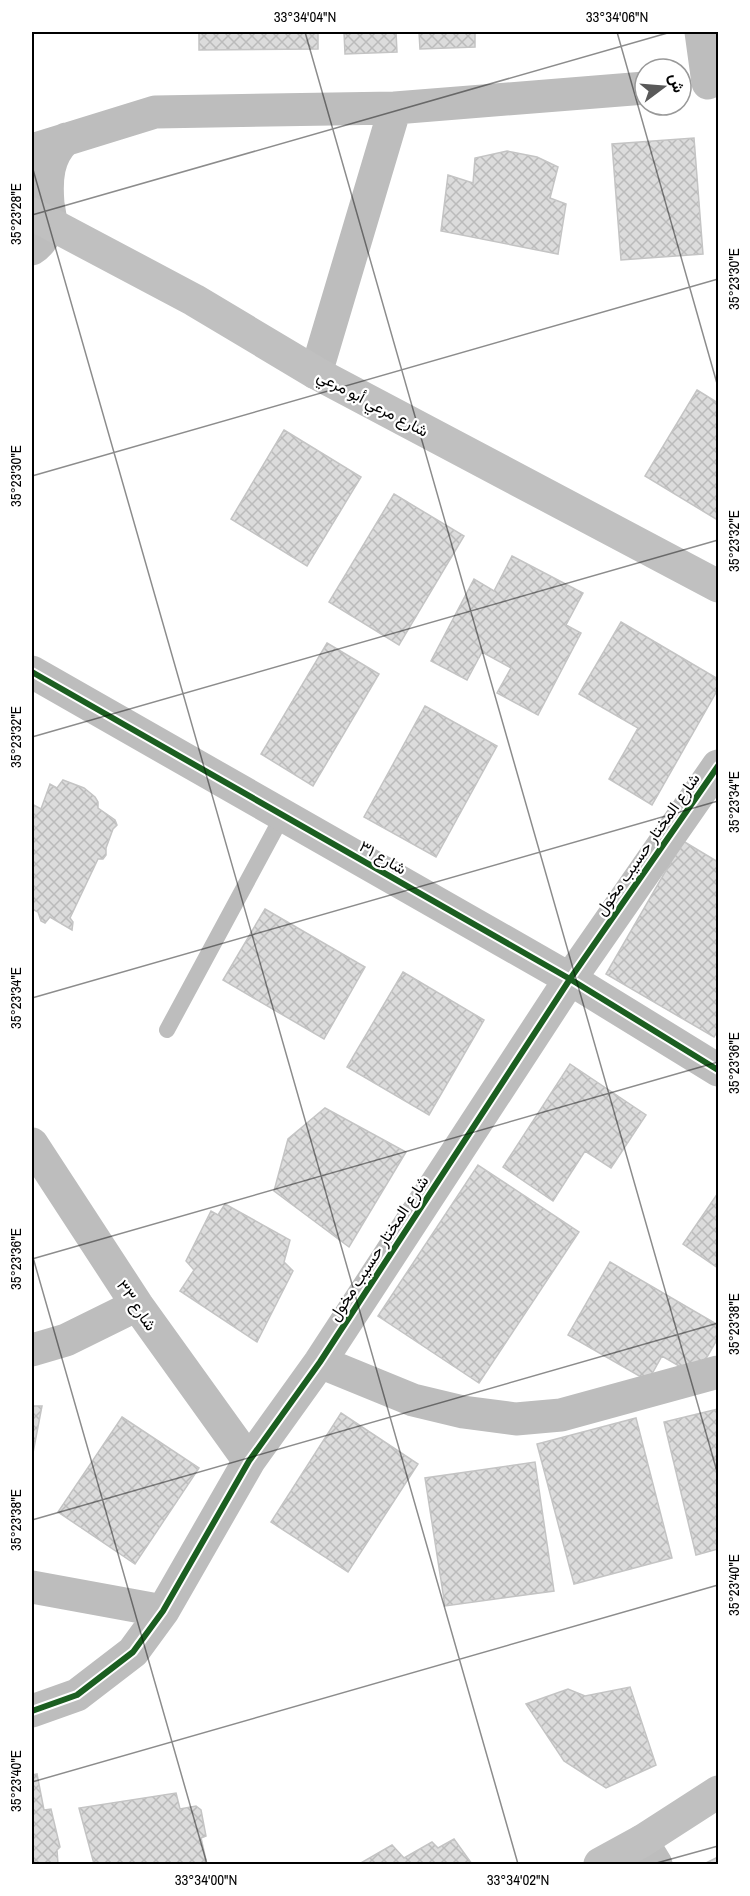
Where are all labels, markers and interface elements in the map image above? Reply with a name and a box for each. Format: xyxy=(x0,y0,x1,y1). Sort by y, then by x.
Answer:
text: 33°34'04"N xyxy=(274,6,336,27)
text: 33°34'06"N xyxy=(586,6,648,27)
north arrow xyxy=(633,57,693,117)
text: ش xyxy=(664,71,691,95)
text: 35°23'28"E xyxy=(5,183,26,245)
text: 35°23'30"E xyxy=(723,248,744,310)
street label: شارع مرعي أبو مرعي xyxy=(312,364,432,444)
text: 35°23'30"E xyxy=(5,445,26,507)
text: 35°23'32"E xyxy=(723,510,744,572)
text: 35°23'32"E xyxy=(5,706,26,768)
street label: شارع المختار حسيب مخول xyxy=(590,768,705,920)
text: 35°23'34"E xyxy=(723,771,744,833)
street label: شارع ٣١ xyxy=(355,835,411,880)
text: 35°23'34"E xyxy=(5,967,26,1029)
text: 35°23'36"E xyxy=(723,1032,744,1094)
street label: شارع المختار حسيب مخول xyxy=(323,1171,434,1325)
text: 35°23'36"E xyxy=(5,1228,26,1290)
street label: شارع ٣٣ xyxy=(111,1275,162,1335)
text: 35°23'38"E xyxy=(723,1293,744,1355)
text: 35°23'38"E xyxy=(5,1489,26,1551)
text: 35°23'40"E xyxy=(723,1554,744,1616)
text: 35°23'40"E xyxy=(5,1750,26,1812)
text: 33°34'00"N xyxy=(175,1869,237,1890)
text: 33°34'02"N xyxy=(487,1869,549,1890)

